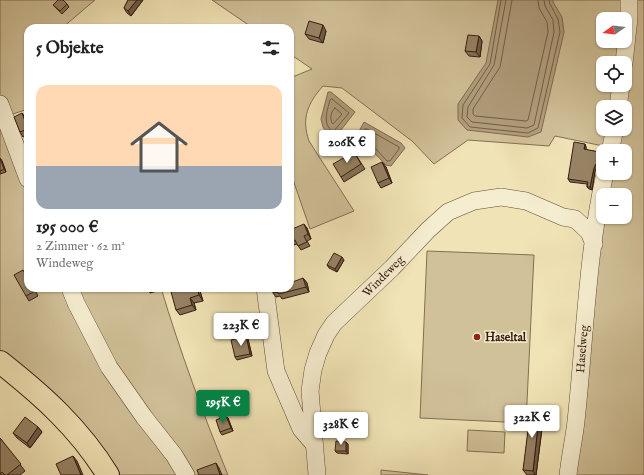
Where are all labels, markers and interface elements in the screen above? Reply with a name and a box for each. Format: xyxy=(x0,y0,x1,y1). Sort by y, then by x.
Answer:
north arrow xyxy=(596,12,632,48)
map controls xyxy=(596,12,632,224)
icon: filters xyxy=(260,37,282,59)
text: 5 Objekte xyxy=(36,38,104,59)
button: locate xyxy=(596,56,632,92)
button: layers xyxy=(596,100,632,136)
icon: home xyxy=(123,111,195,183)
pin: 206K € xyxy=(314,130,380,164)
text: 206K € xyxy=(328,134,366,151)
button: + xyxy=(596,144,632,180)
button: − xyxy=(596,188,632,224)
text: 195 000 € xyxy=(36,217,98,238)
text: 2 Zimmer · 62 m² xyxy=(36,238,125,255)
street label: Windeweg xyxy=(359,252,408,300)
text: Windeweg xyxy=(36,255,93,272)
pin: 223K € xyxy=(208,313,274,347)
text: 223K € xyxy=(223,317,259,334)
street label: Haselweg xyxy=(573,324,592,374)
place label: Haseltal xyxy=(485,330,527,345)
marker: Haseltal xyxy=(472,332,482,342)
pin: 195K € xyxy=(190,390,256,424)
text: 195K € xyxy=(205,394,241,411)
pin: 322K € xyxy=(499,405,565,439)
text: 322K € xyxy=(514,409,550,426)
pin: 328K € xyxy=(308,412,374,446)
text: 328K € xyxy=(323,416,359,433)

